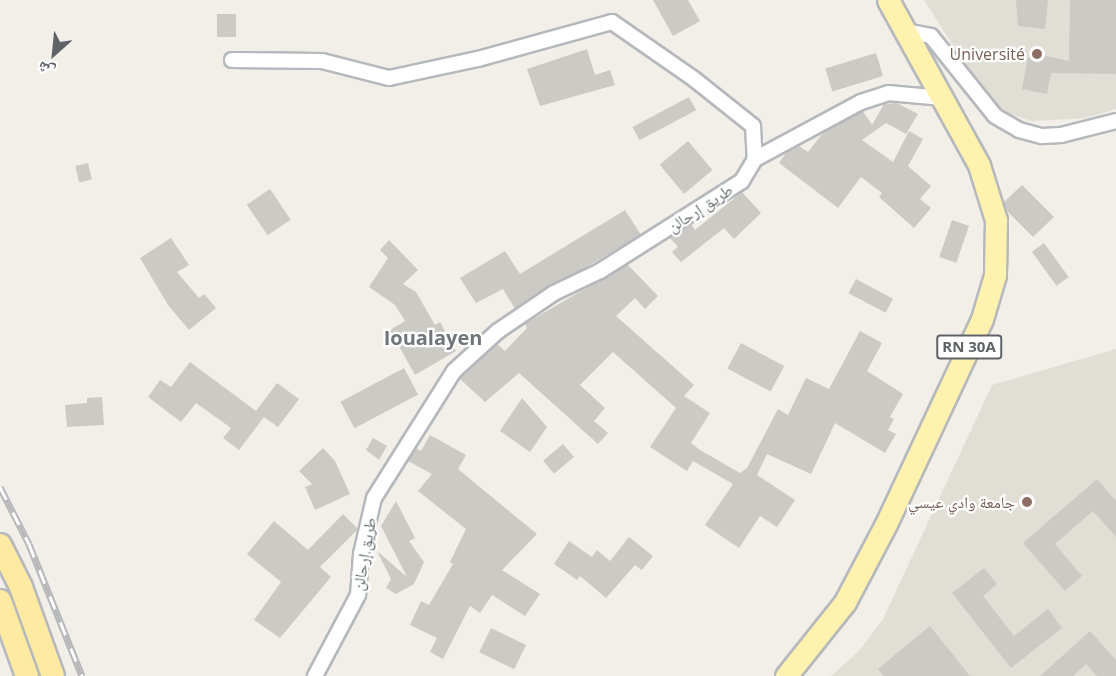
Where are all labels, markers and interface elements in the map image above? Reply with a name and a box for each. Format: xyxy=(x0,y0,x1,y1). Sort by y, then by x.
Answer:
north arrow xyxy=(24,24,84,84)
place label: Université xyxy=(950,44,1025,64)
marker: Université xyxy=(1030,47,1044,61)
text: ش xyxy=(33,56,58,84)
street label: طريق إرحالن xyxy=(664,180,736,236)
district label: Ioualayen xyxy=(384,325,482,349)
road number: RN 30A xyxy=(936,335,1002,359)
place label: جامعة وادي عيسي xyxy=(908,492,1015,512)
marker: جامعة وادي عيسي xyxy=(1020,495,1034,509)
street label: طريق إرحالن xyxy=(348,516,380,592)

